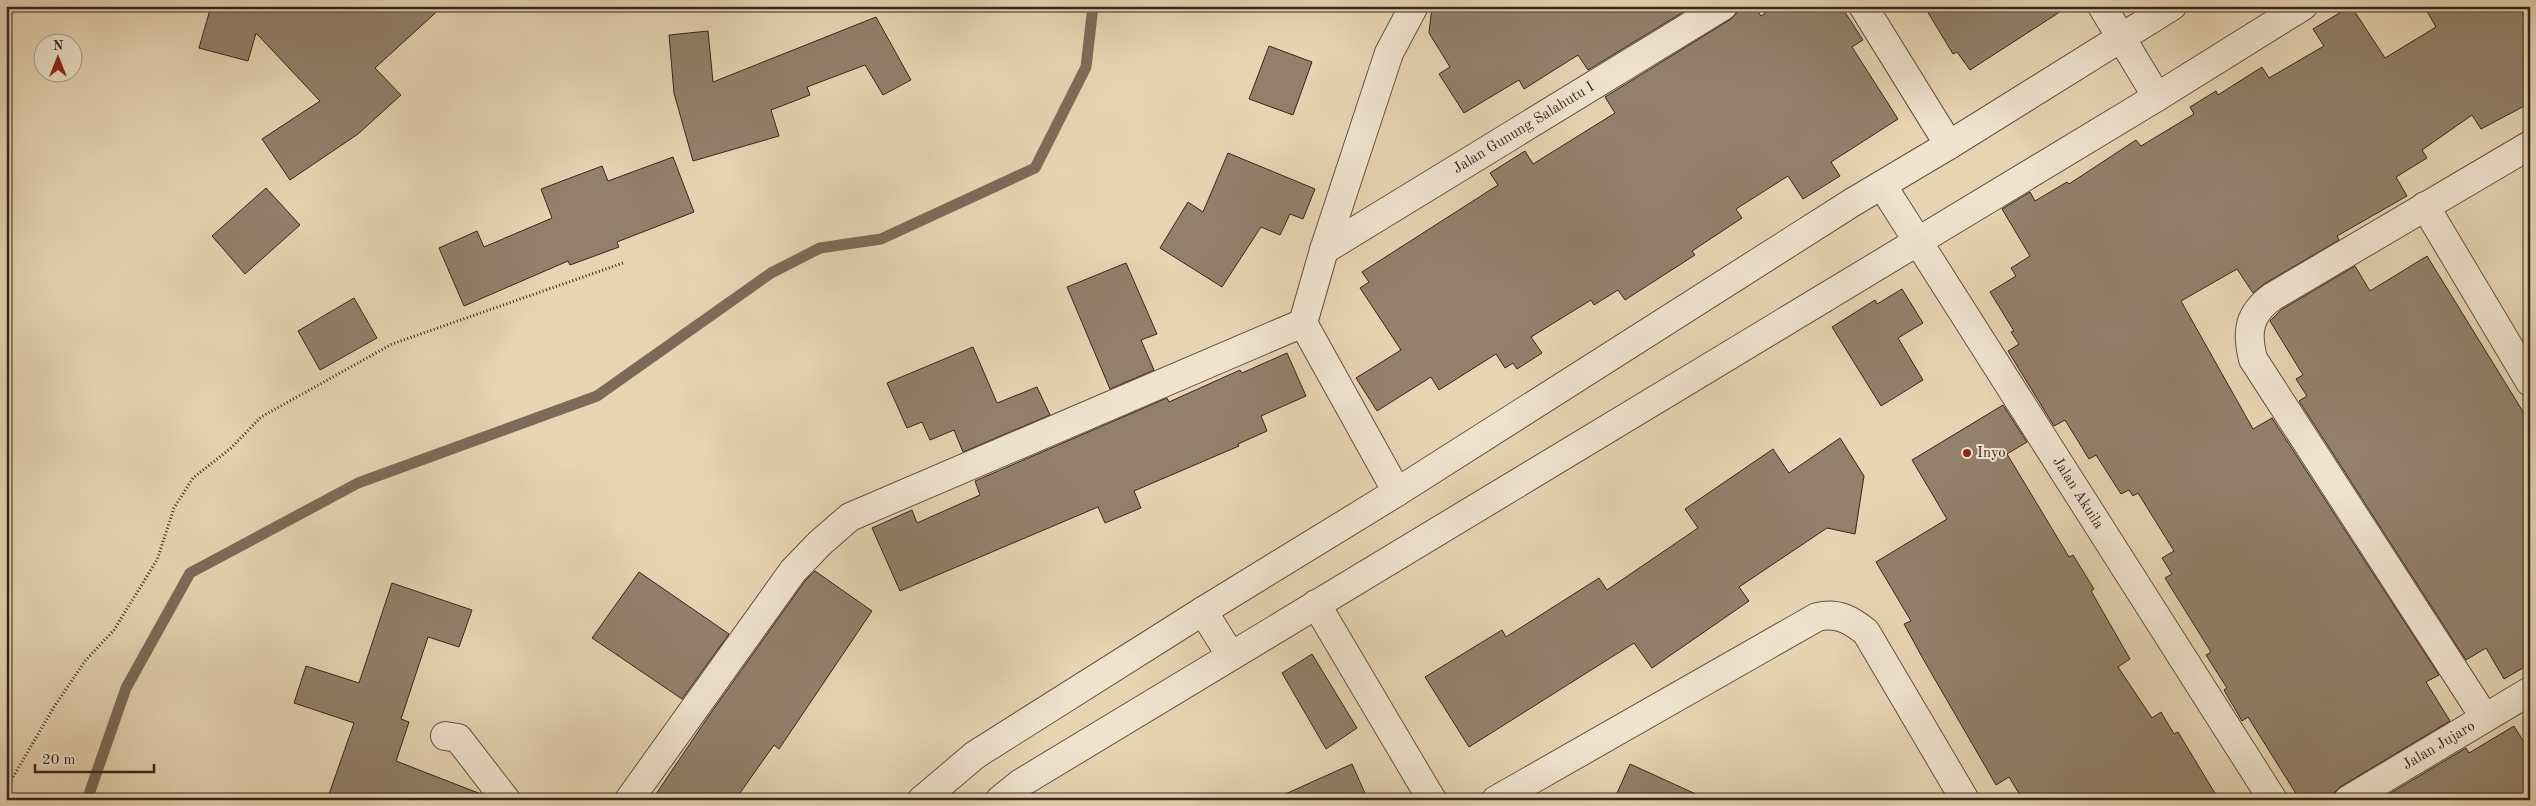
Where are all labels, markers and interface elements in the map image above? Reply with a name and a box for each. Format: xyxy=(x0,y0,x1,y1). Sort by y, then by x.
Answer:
north arrow xyxy=(32,32,82,82)
text: N xyxy=(53,39,64,53)
street label: Jalan Gunung Salahutu I xyxy=(1450,79,1597,177)
place label: Inyo xyxy=(1977,446,2006,461)
marker: Inyo xyxy=(1961,447,1973,459)
street label: Jalan Akuila xyxy=(2049,454,2107,532)
street label: Jalan Jujaro xyxy=(2400,718,2478,773)
scale bar xyxy=(35,741,154,773)
text: 20 m xyxy=(42,753,76,768)

